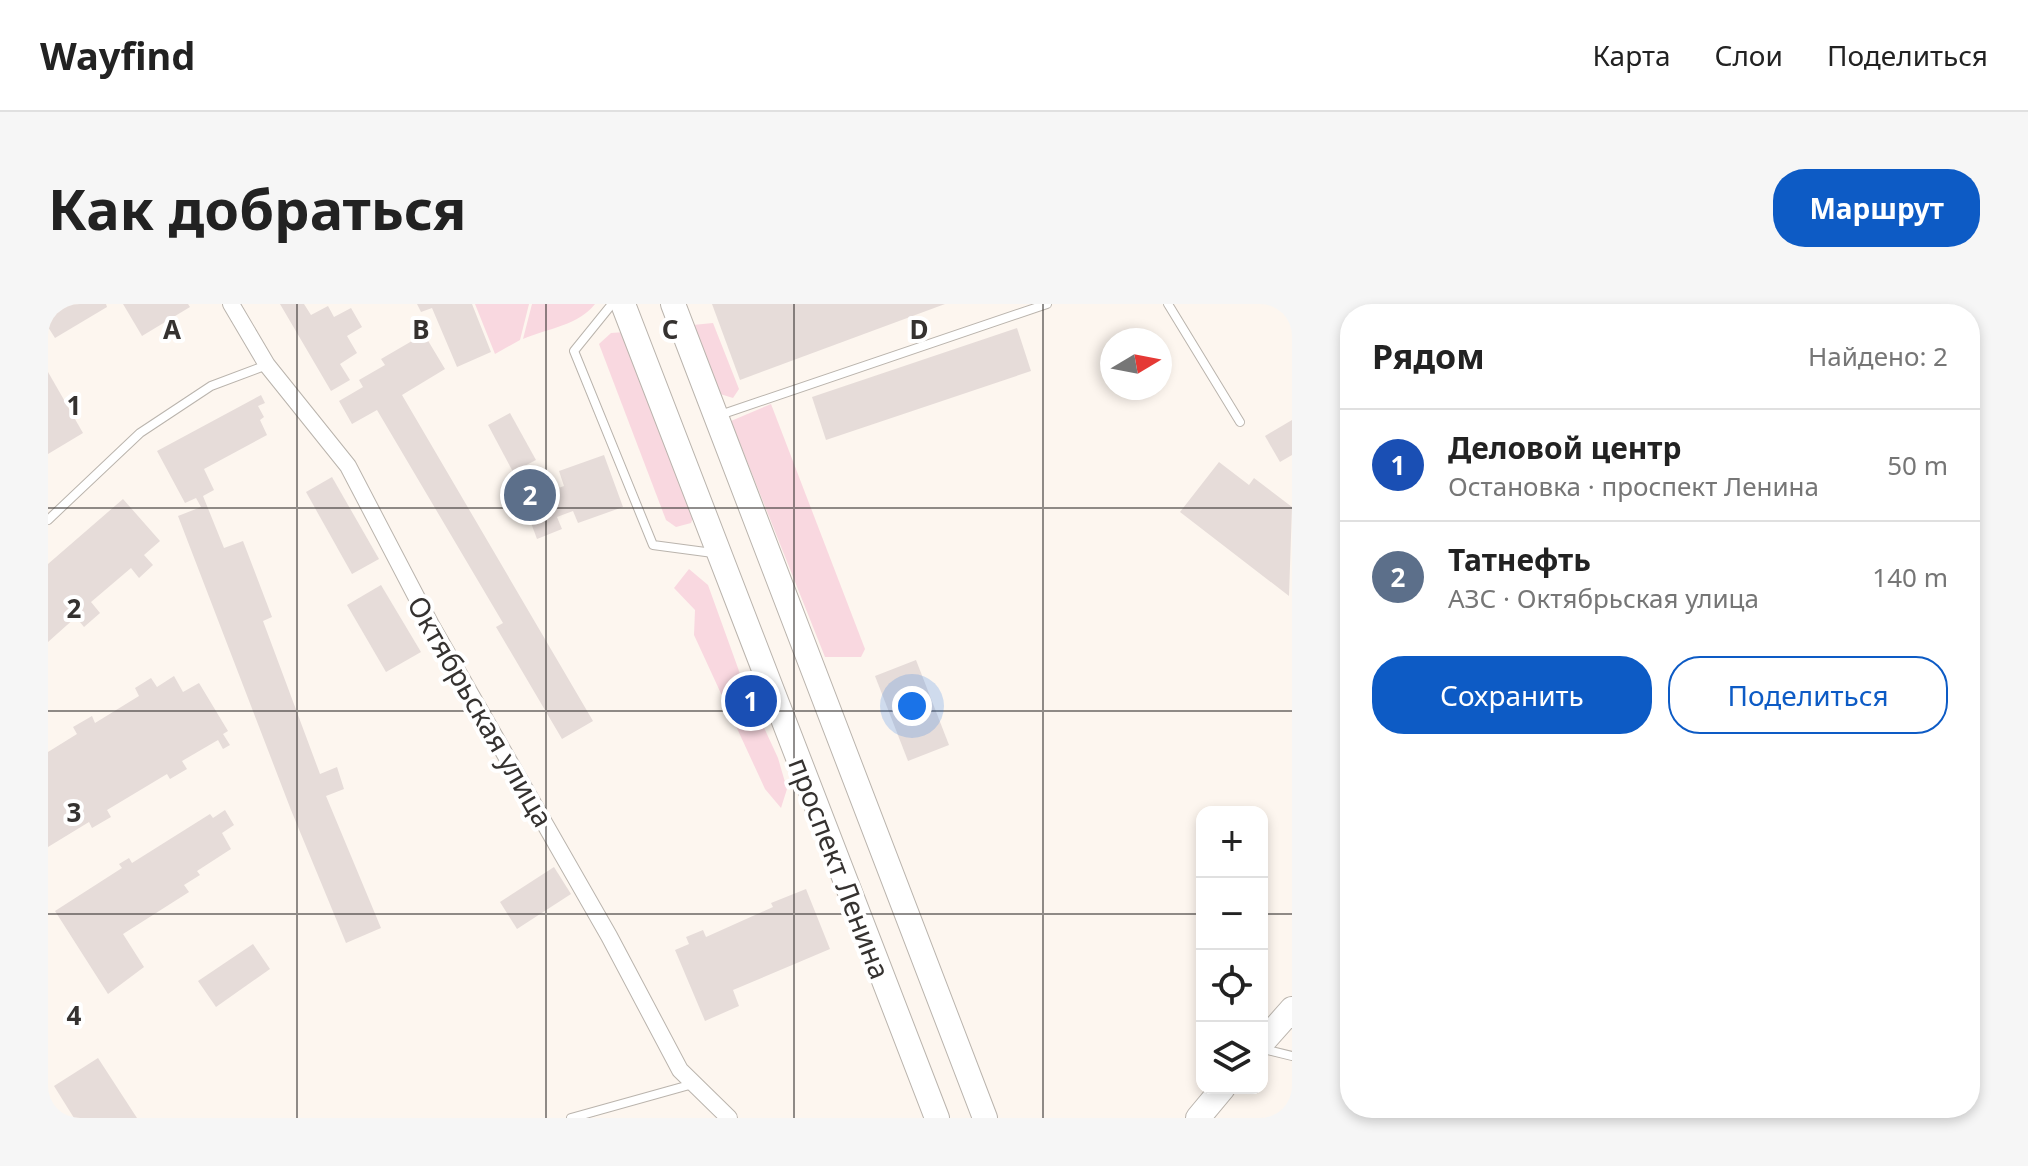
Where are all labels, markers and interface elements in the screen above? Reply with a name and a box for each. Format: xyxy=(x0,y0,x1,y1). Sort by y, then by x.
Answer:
text: Wayfind xyxy=(40,29,195,81)
text: Карта xyxy=(1592,36,1671,74)
text: Слои xyxy=(1715,36,1783,74)
text: Поделиться xyxy=(1827,36,1988,74)
button: Маршрут xyxy=(1773,169,1980,247)
text: Как добраться xyxy=(48,170,467,246)
text: A xyxy=(163,311,181,347)
text: B xyxy=(412,311,430,347)
text: C xyxy=(662,311,678,347)
text: D xyxy=(909,311,929,347)
north arrow xyxy=(1100,328,1172,400)
text: Рядом xyxy=(1372,333,1485,379)
text: Найдено: 2 xyxy=(1808,338,1948,374)
text: 1 xyxy=(67,387,81,423)
text: Деловой центр xyxy=(1448,427,1682,468)
text: 1 xyxy=(1391,447,1405,483)
text: 50 m xyxy=(1887,447,1948,483)
pin: 2 xyxy=(504,465,556,525)
text: Остановка · проспект Ленина xyxy=(1448,468,1819,504)
text: Татнефть xyxy=(1448,539,1591,580)
text: 2 xyxy=(1391,559,1405,595)
text: 140 m xyxy=(1872,559,1948,595)
text: АЗС · Октябрьская улица xyxy=(1448,580,1759,616)
street label: Октябрьская улица xyxy=(399,589,563,833)
text: 2 xyxy=(67,590,82,626)
button: Сохранить xyxy=(1372,656,1652,734)
button: Поделиться xyxy=(1668,656,1948,734)
pin: 1 xyxy=(725,671,777,731)
your location xyxy=(892,686,932,726)
street label: проспект Ленина xyxy=(780,752,900,984)
text: 3 xyxy=(67,794,81,830)
map controls xyxy=(1196,806,1268,1094)
button: + xyxy=(1196,806,1268,878)
button: − xyxy=(1196,878,1268,950)
button: locate xyxy=(1196,950,1268,1022)
text: 4 xyxy=(67,997,82,1033)
button: layers xyxy=(1196,1022,1268,1094)

